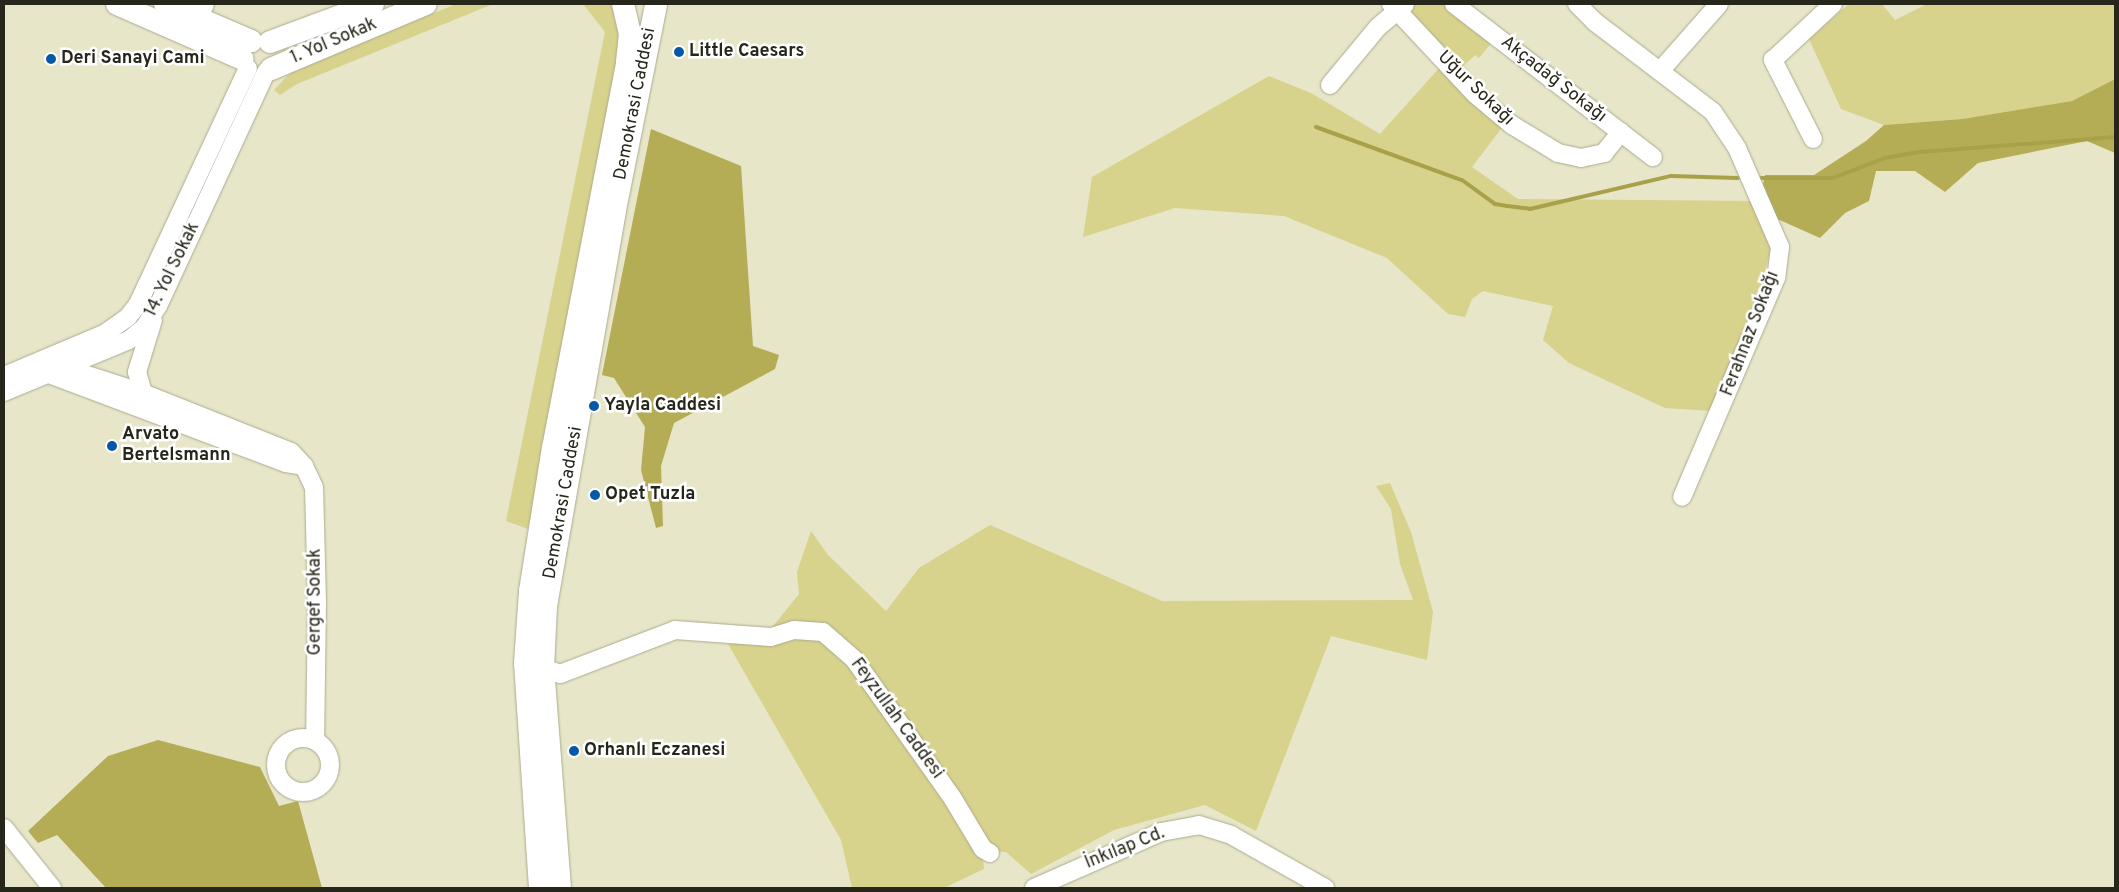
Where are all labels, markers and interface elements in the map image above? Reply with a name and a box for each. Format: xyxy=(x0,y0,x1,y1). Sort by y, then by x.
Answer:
street label: 1. Yol Sokak xyxy=(287,14,381,70)
street label: Demokrasi Caddesi xyxy=(611,26,661,182)
street label: Akçadağ Sokağı xyxy=(1496,32,1610,128)
place label: Little Caesars xyxy=(689,41,804,63)
marker: Little Caesars xyxy=(673,46,685,58)
street label: Uğur Sokağı xyxy=(1432,47,1518,131)
place label: Deri Sanayi Cami xyxy=(61,48,205,70)
marker: Deri Sanayi Cami xyxy=(45,53,57,65)
street label: 14. Yol Sokak xyxy=(141,219,205,321)
street label: Ferahnaz Sokağı xyxy=(1717,268,1785,400)
place label: Yayla Caddesi xyxy=(604,395,721,417)
marker: Yayla Caddesi xyxy=(588,400,600,412)
place label: Arvato Bertelsmann xyxy=(122,425,231,468)
street label: Demokrasi Caddesi xyxy=(540,425,588,581)
marker: Arvato Bertelsmann xyxy=(106,440,118,452)
place label: Opet Tuzla xyxy=(605,484,695,506)
marker: Opet Tuzla xyxy=(589,489,601,501)
street label: Gergef Sokak xyxy=(305,548,327,656)
street label: Feyzullah Caddesi xyxy=(845,654,947,784)
place label: Orhanlı Eczanesi xyxy=(584,740,725,762)
marker: Orhanlı Eczanesi xyxy=(568,745,580,757)
street label: İnkılap Cd. xyxy=(1082,823,1168,875)

